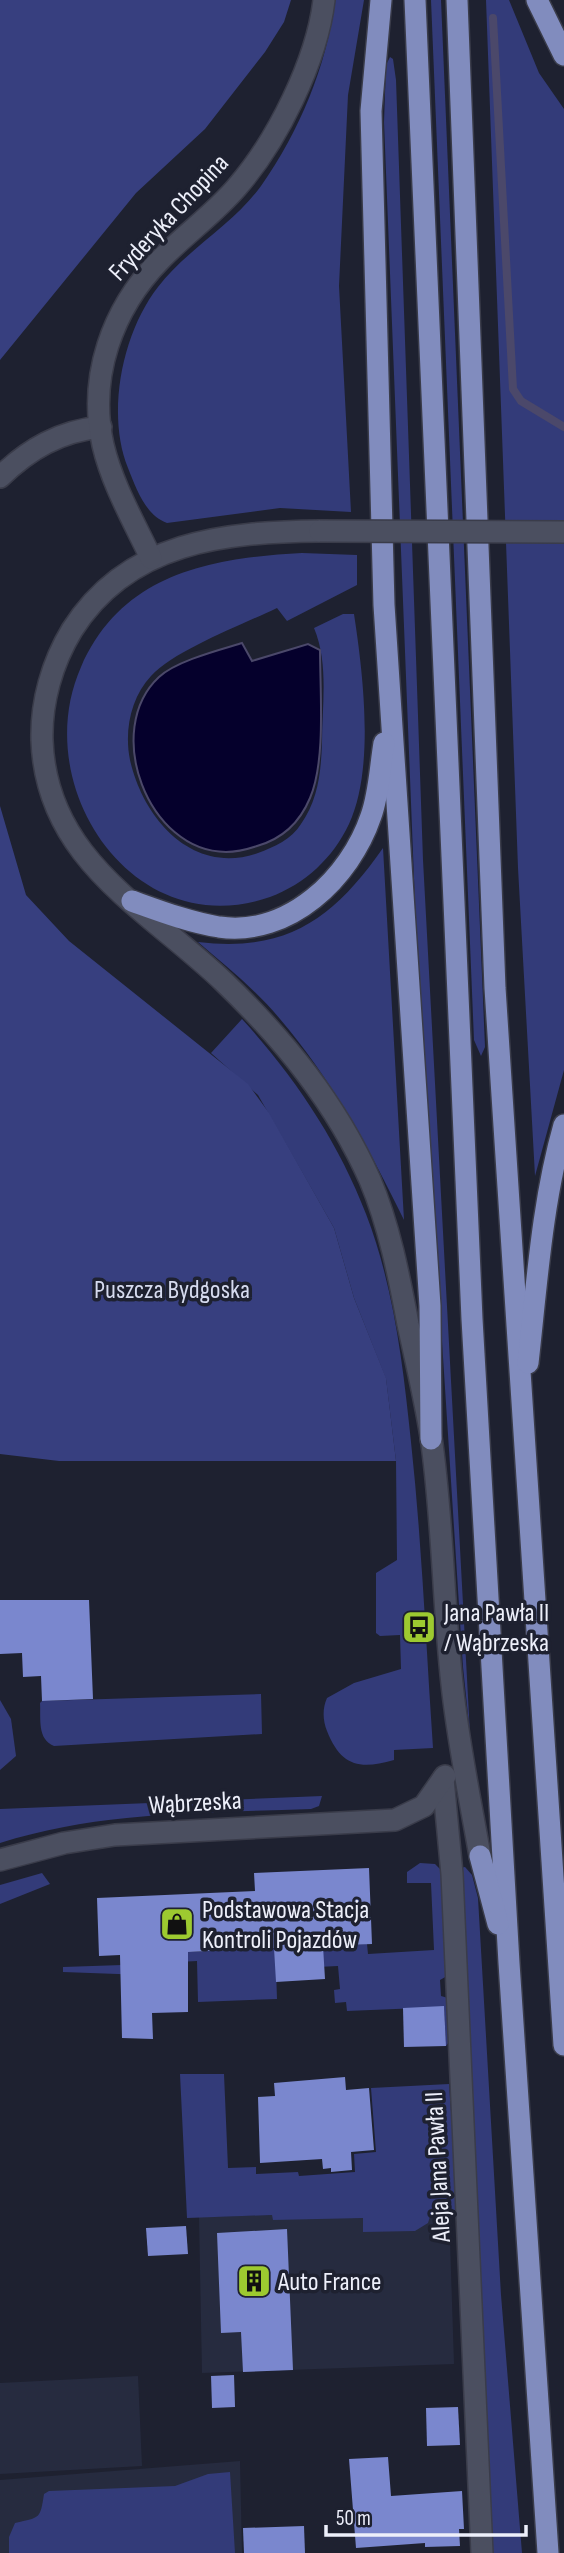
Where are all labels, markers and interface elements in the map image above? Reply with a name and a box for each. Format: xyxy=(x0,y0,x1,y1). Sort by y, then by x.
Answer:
street label: Fryderyka Chopina xyxy=(103,148,236,288)
park label: Puszcza Bydgoska xyxy=(94,1275,250,1306)
place label: Jana Pawła II / Wąbrzeska xyxy=(443,1598,549,1659)
bus stop icon: Jana Pawła II / Wąbrzeska xyxy=(400,1608,438,1646)
street label: Wąbrzeska xyxy=(148,1786,242,1821)
place label: Podstawowa Stacja Kontroli Pojazdów xyxy=(202,1895,369,1956)
shop icon: Podstawowa Stacja Kontroli Pojazdów xyxy=(158,1905,196,1943)
street label: Aleja Jana Pawła II xyxy=(419,2091,458,2244)
building icon: Auto France xyxy=(235,2262,273,2300)
place label: Auto France xyxy=(277,2267,381,2298)
scale bar xyxy=(326,2494,526,2538)
text: 50 m xyxy=(336,2506,371,2531)

